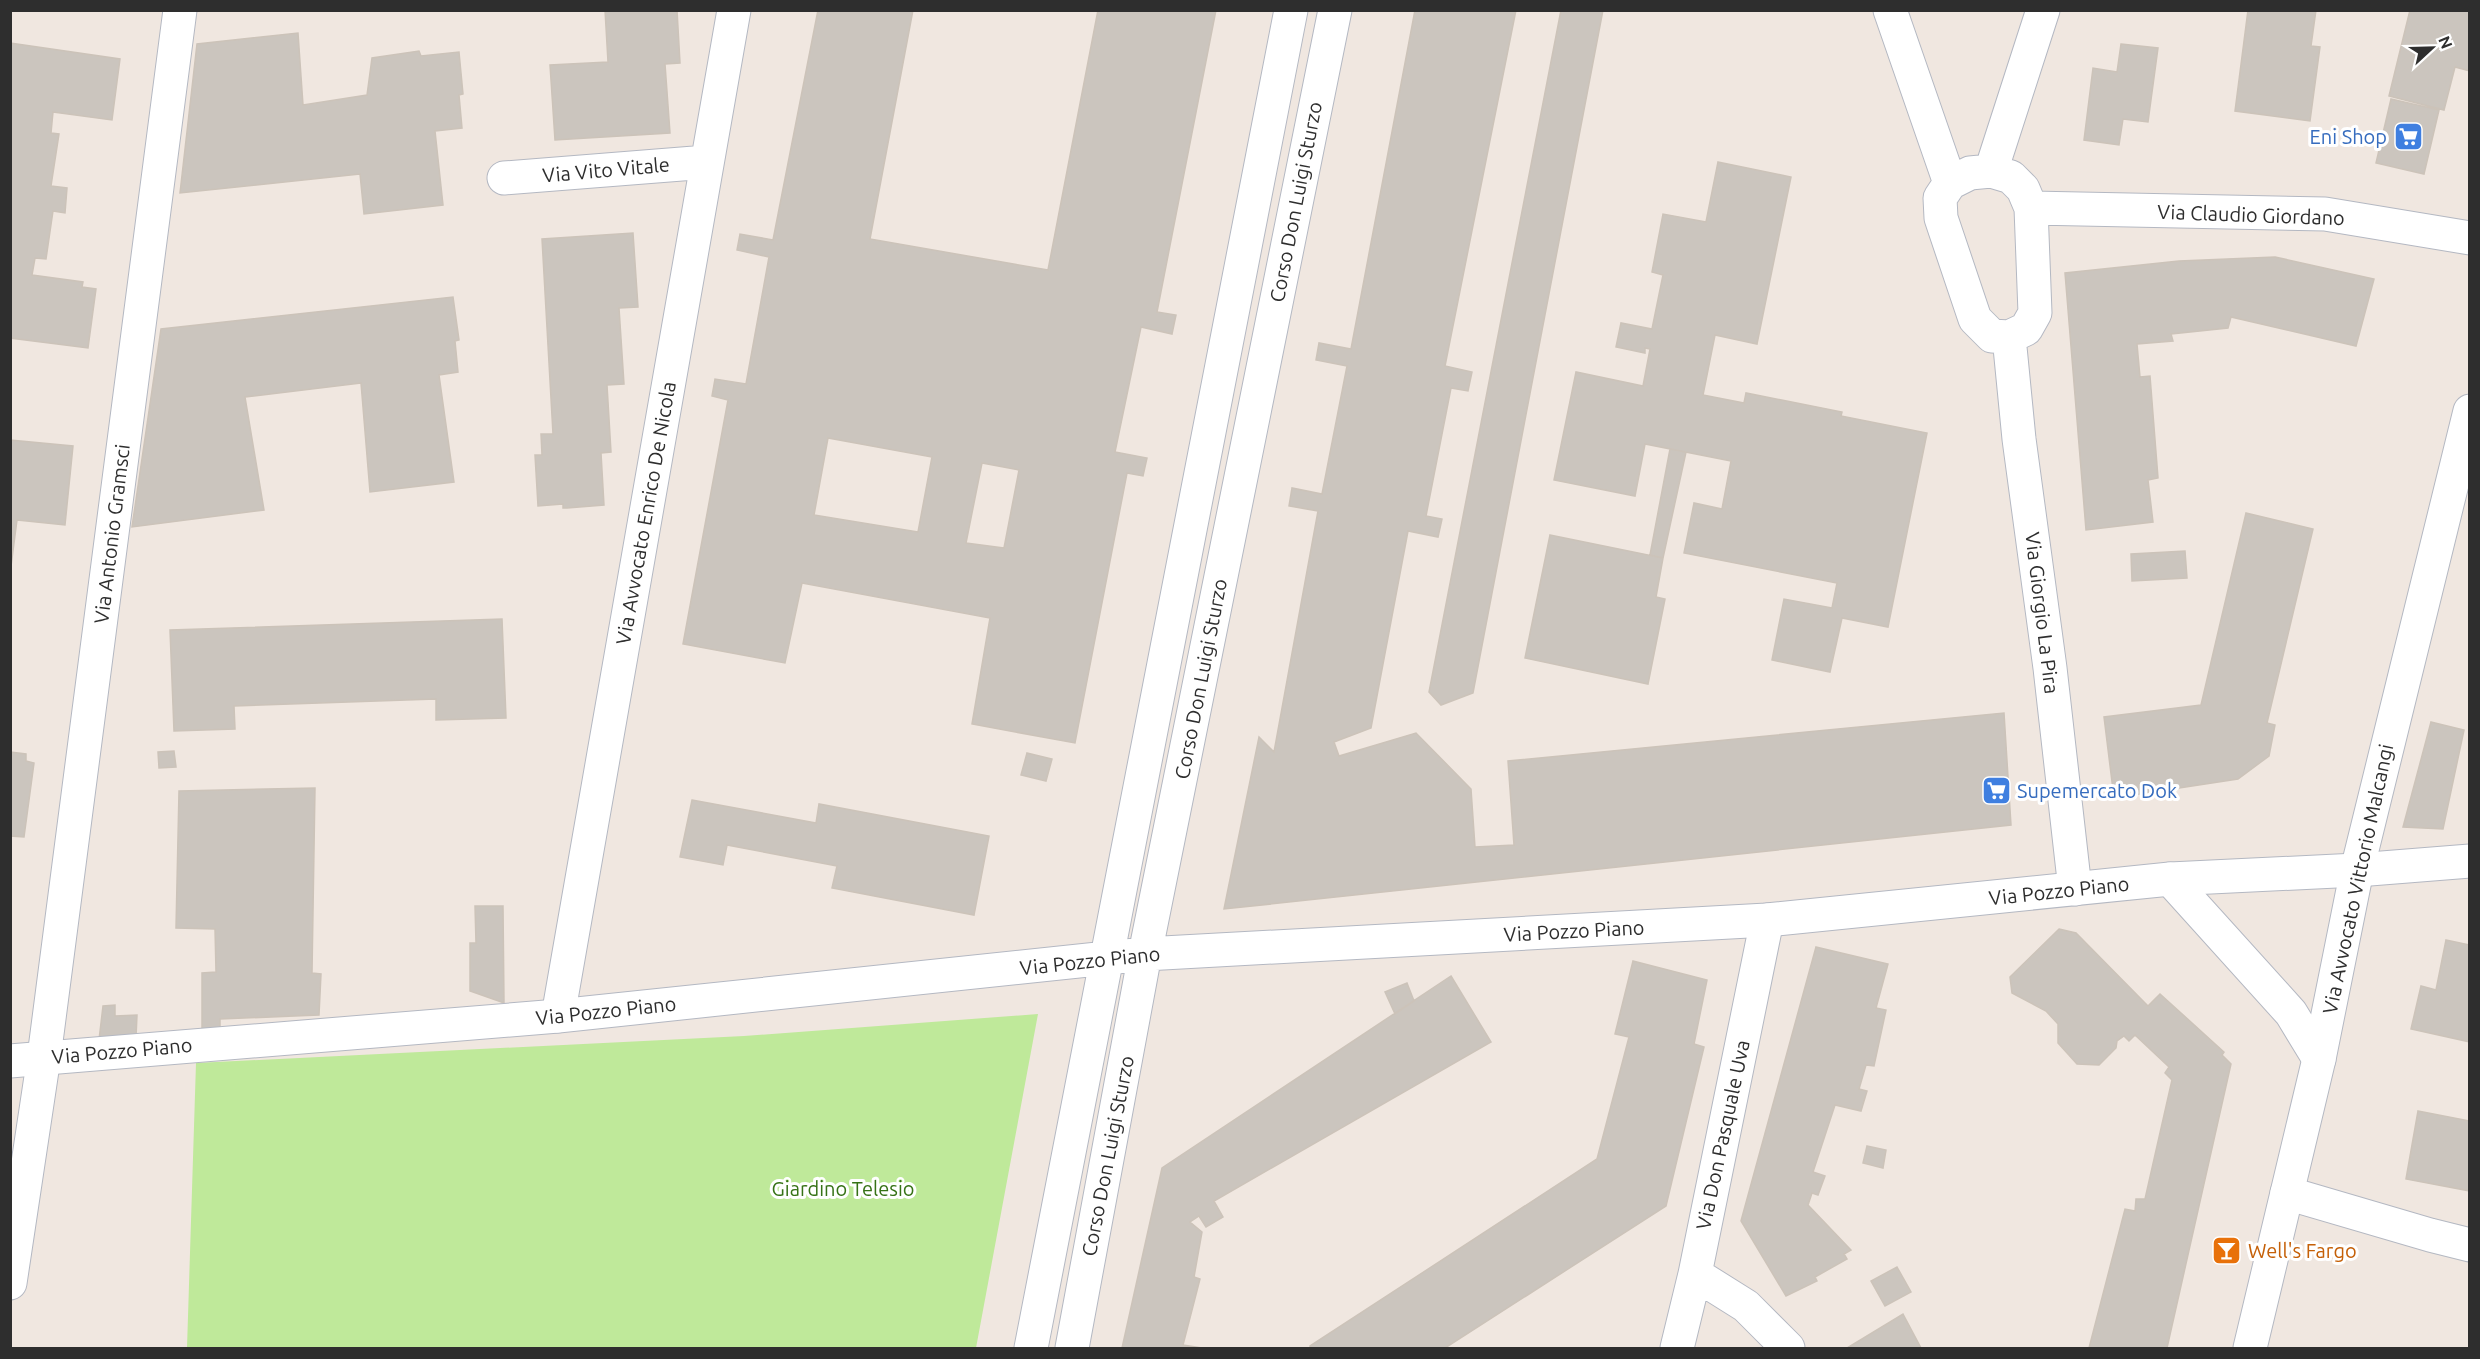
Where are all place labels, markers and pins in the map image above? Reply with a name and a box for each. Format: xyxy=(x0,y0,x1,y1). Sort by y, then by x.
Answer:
supermarket icon: Eni Shop xyxy=(2392,121,2424,153)
place label: Eni Shop xyxy=(2310,125,2387,148)
supermarket icon: Supemercato Dok xyxy=(1980,775,2012,807)
place label: Supemercato Dok xyxy=(2017,779,2177,802)
bar icon: Well's Fargo xyxy=(2211,1235,2243,1267)
place label: Well's Fargo xyxy=(2248,1239,2357,1262)

